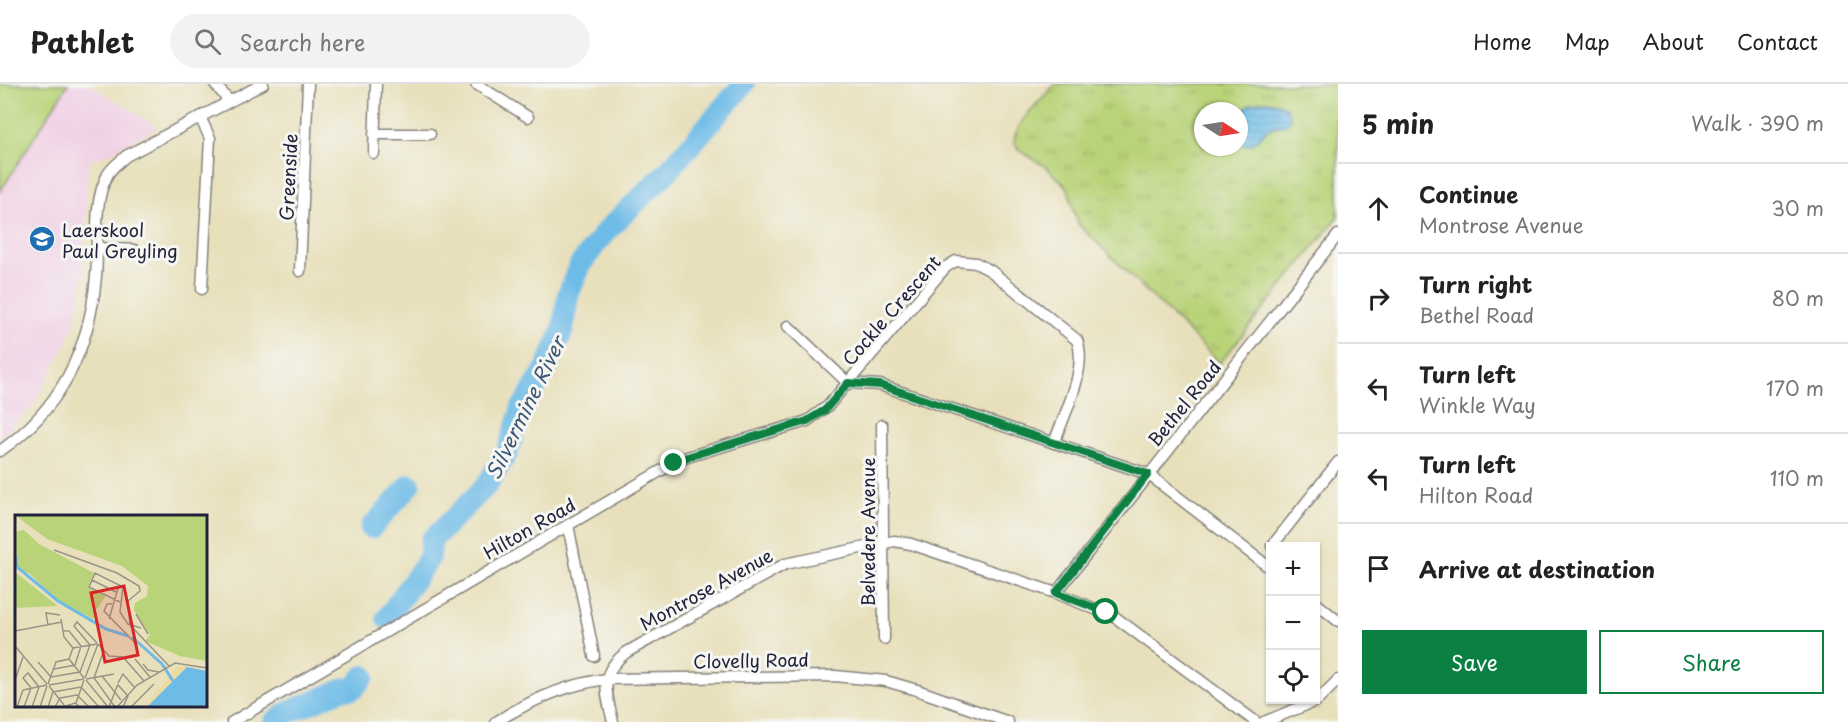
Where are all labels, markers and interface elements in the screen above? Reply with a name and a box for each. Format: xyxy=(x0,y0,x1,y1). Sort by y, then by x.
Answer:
search box xyxy=(170,14,590,68)
text: Pathlet xyxy=(30,20,134,63)
icon: search xyxy=(191,25,224,58)
text: Search here xyxy=(239,25,365,58)
text: Home xyxy=(1473,25,1532,57)
text: Map xyxy=(1565,25,1610,57)
text: About xyxy=(1643,25,1704,57)
text: Contact xyxy=(1737,25,1818,57)
north arrow xyxy=(1194,102,1248,156)
text: 5 min xyxy=(1362,104,1434,143)
text: Walk · 390 m xyxy=(1691,108,1824,138)
street label: Greenside xyxy=(272,133,304,221)
text: Continue xyxy=(1419,177,1518,210)
icon: ahead xyxy=(1362,192,1395,225)
text: 30 m xyxy=(1771,193,1824,223)
text: Montrose Avenue xyxy=(1419,210,1584,240)
place label: Laerskool Paul Greyling xyxy=(62,216,178,264)
school or university icon: Laerskool Paul Greyling xyxy=(27,224,57,254)
street label: Cockle Crescent xyxy=(835,249,947,371)
text: Turn right xyxy=(1419,267,1532,300)
icon: right xyxy=(1362,282,1395,315)
text: 80 m xyxy=(1772,283,1824,313)
text: Bethel Road xyxy=(1419,300,1534,330)
water label: Silvermine River xyxy=(477,329,574,484)
street label: Bethel Road xyxy=(1141,354,1227,452)
text: Turn left xyxy=(1419,357,1516,390)
icon: left xyxy=(1362,372,1395,405)
text: 170 m xyxy=(1766,373,1824,403)
text: Winkle Way xyxy=(1419,390,1536,420)
text: Turn left xyxy=(1419,447,1516,480)
route end xyxy=(660,449,686,475)
street label: Belvedere Avenue xyxy=(854,458,881,606)
icon: left xyxy=(1362,462,1395,495)
text: 110 m xyxy=(1770,463,1824,493)
text: Hilton Road xyxy=(1419,480,1533,510)
street label: Hilton Road xyxy=(478,491,580,565)
inset map xyxy=(15,515,207,707)
street label: Montrose Avenue xyxy=(635,541,777,637)
map controls xyxy=(1266,542,1320,704)
button: + xyxy=(1266,542,1320,596)
icon: arrive xyxy=(1362,552,1395,585)
text: Arrive at destination xyxy=(1419,552,1655,585)
button: − xyxy=(1266,596,1320,650)
route start xyxy=(1092,598,1118,624)
button: Save xyxy=(1362,630,1587,694)
button: Share xyxy=(1599,630,1824,694)
street label: Clovelly Road xyxy=(693,645,809,675)
button: locate xyxy=(1266,650,1320,704)

